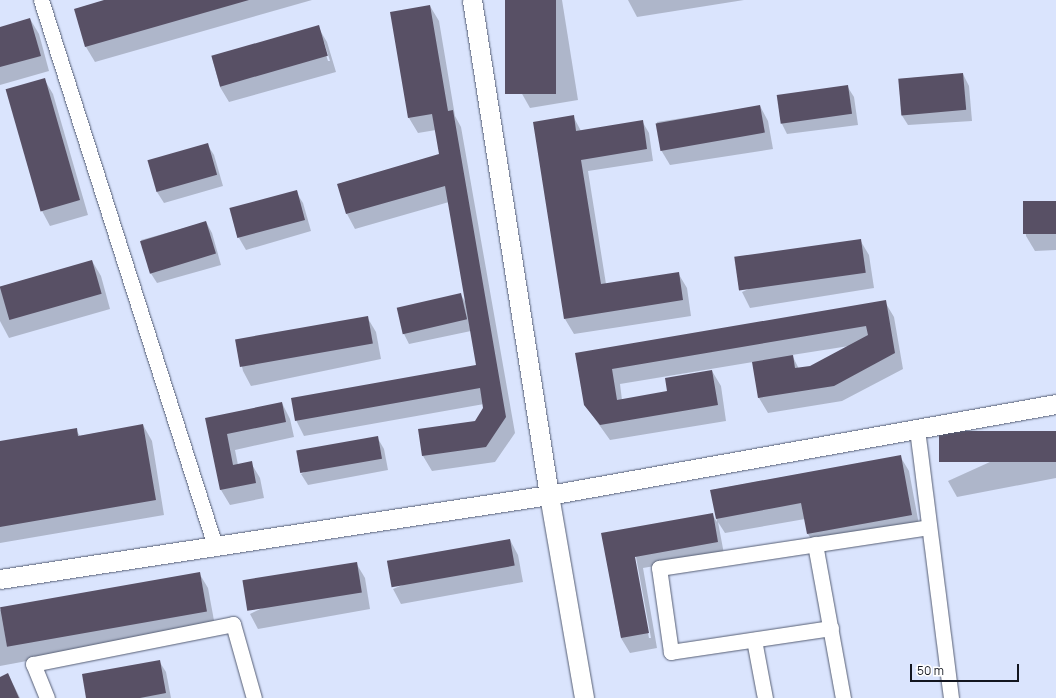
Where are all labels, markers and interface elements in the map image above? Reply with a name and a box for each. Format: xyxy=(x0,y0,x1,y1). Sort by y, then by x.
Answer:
scale bar xyxy=(912,656,1021,682)
text: 50 m xyxy=(917,662,944,679)

